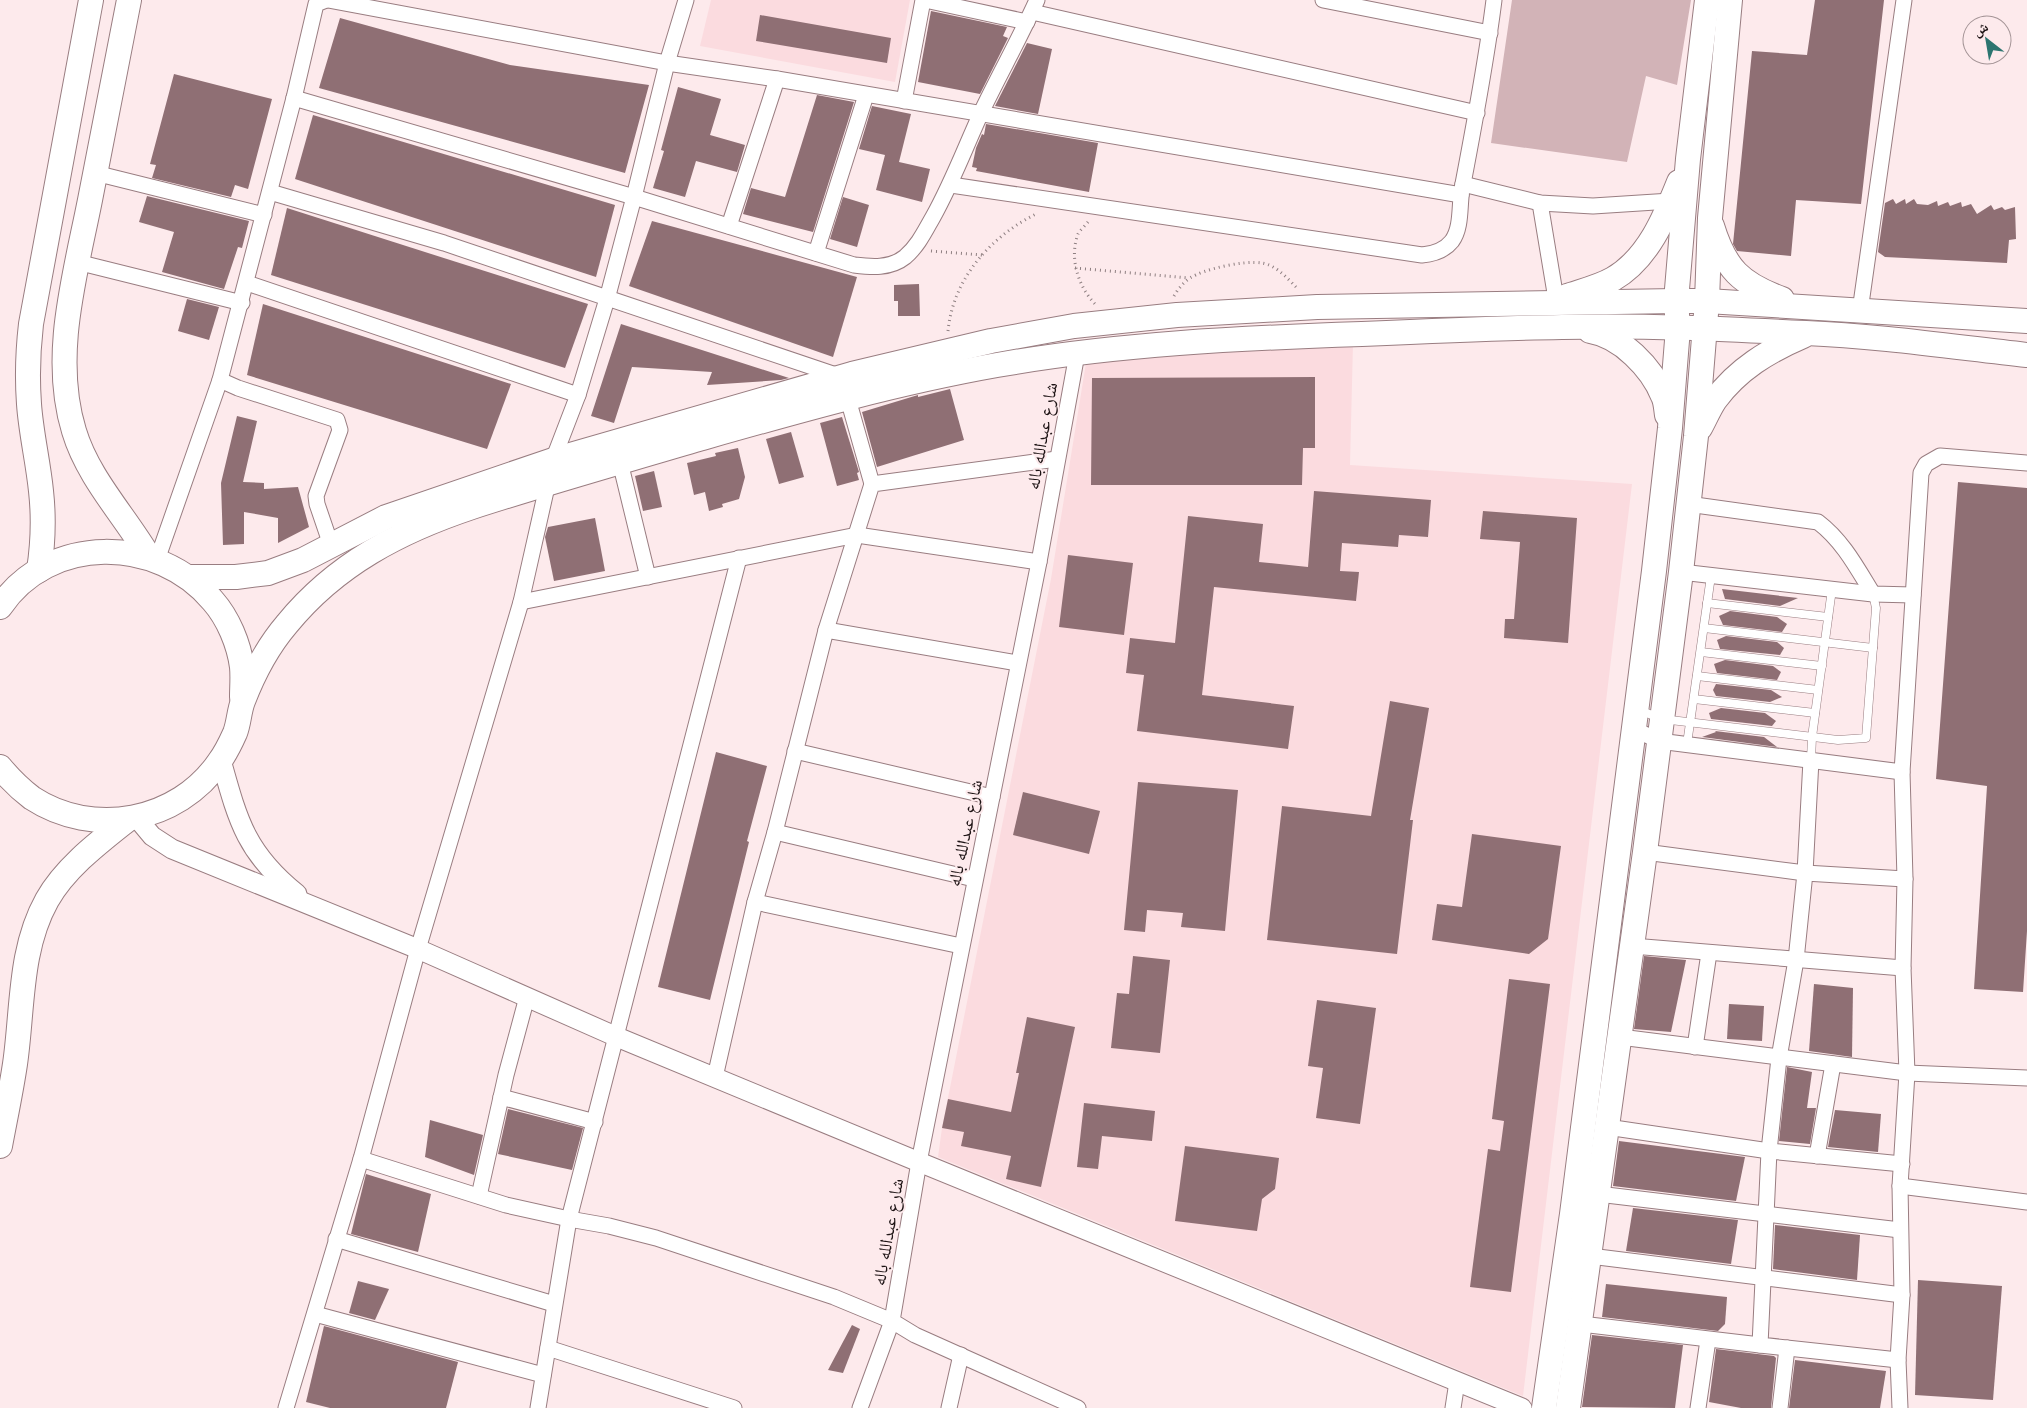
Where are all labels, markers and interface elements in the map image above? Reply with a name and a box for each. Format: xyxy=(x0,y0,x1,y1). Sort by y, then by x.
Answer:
north arrow xyxy=(1962,15,2012,65)
text: ش xyxy=(1969,17,1991,40)
street label: شارع عبدالله باله xyxy=(1021,380,1063,492)
street label: شارع عبدالله باله xyxy=(942,777,988,889)
street label: شارع عبدالله باله xyxy=(867,1176,909,1288)

